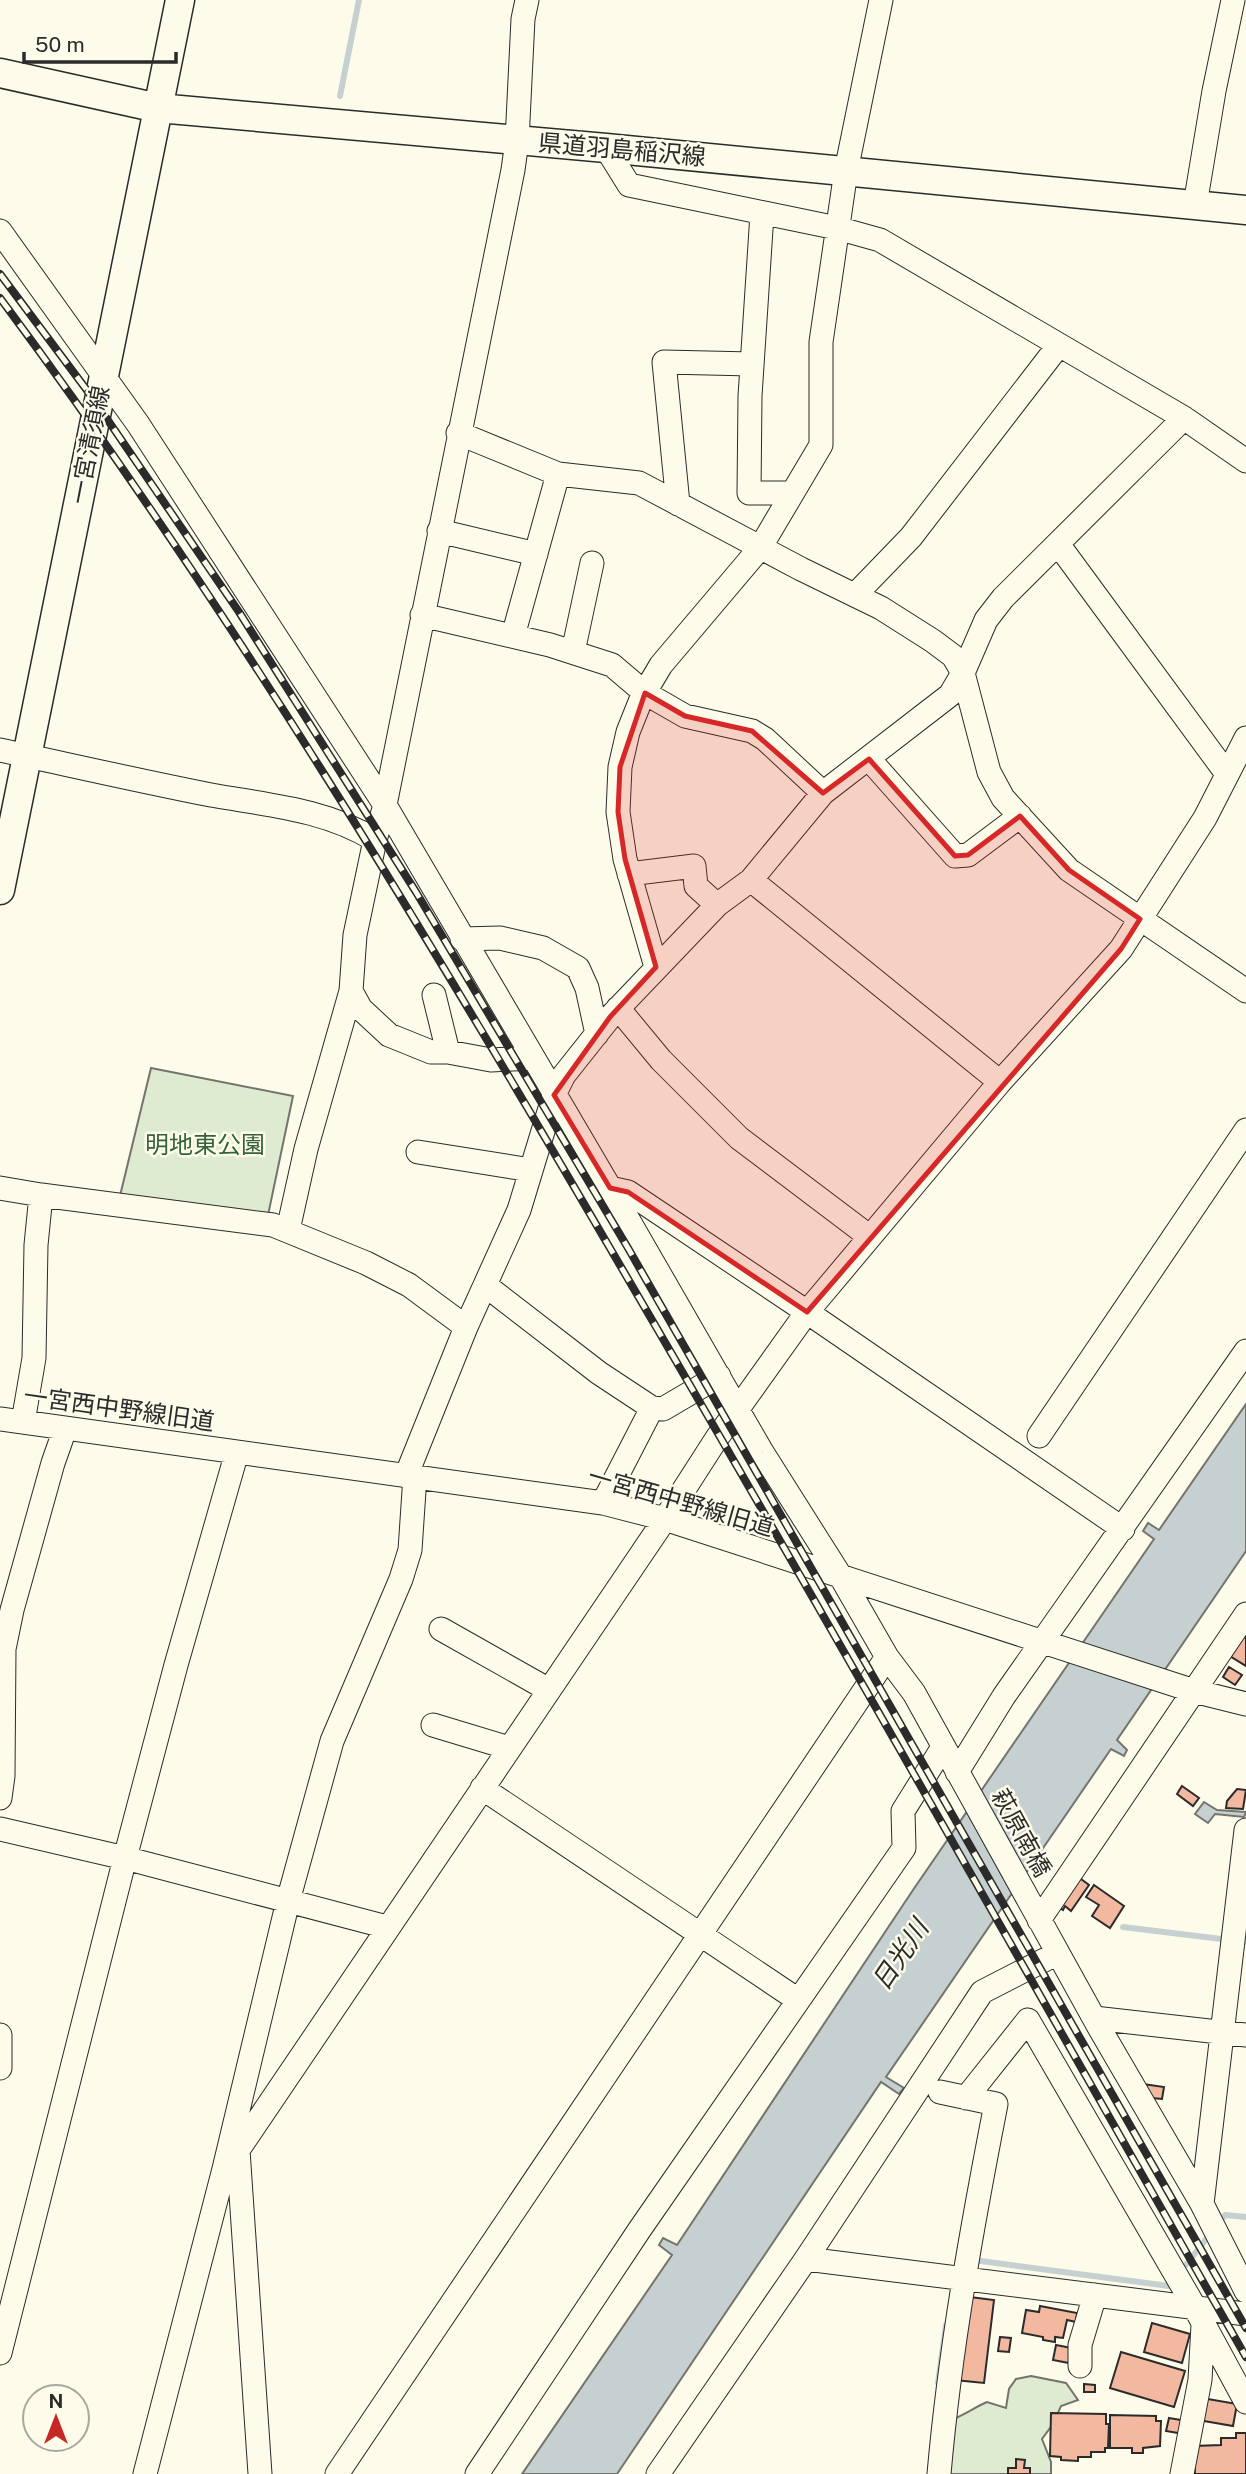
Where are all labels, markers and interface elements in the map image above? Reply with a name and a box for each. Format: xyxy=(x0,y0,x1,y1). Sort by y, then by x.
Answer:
scale bar xyxy=(24,21,177,65)
text: 50 m xyxy=(35,32,85,57)
street label: 県道羽島稲沢線 xyxy=(537,128,707,170)
street label: 一宮清須線 xyxy=(64,383,114,506)
park label: 明地東公園 xyxy=(145,1130,265,1158)
street label: 一宮西中野線旧道 xyxy=(22,1381,216,1435)
street label: 一宮西中野線旧道 xyxy=(585,1461,777,1541)
street label: 萩原南橋 xyxy=(986,1784,1057,1881)
water label: 日光川 xyxy=(865,1911,936,1996)
north arrow xyxy=(21,2383,91,2453)
text: N xyxy=(49,2390,63,2412)

